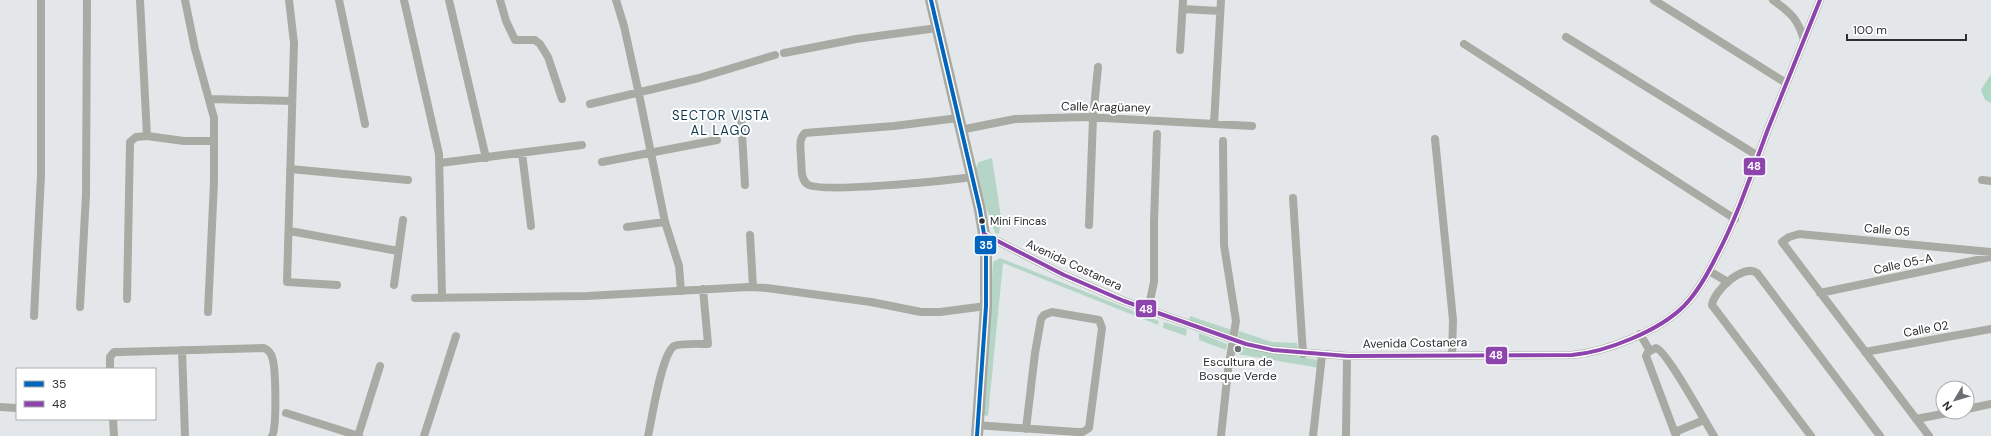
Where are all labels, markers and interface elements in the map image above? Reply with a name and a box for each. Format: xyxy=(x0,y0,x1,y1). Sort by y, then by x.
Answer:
scale bar xyxy=(1847,16,1966,42)
text: 100 m xyxy=(1853,22,1887,38)
street label: Calle Aragüaney xyxy=(1061,98,1151,116)
district label: SECTOR VISTA AL LAGO xyxy=(672,107,770,139)
line badge: 48 xyxy=(1743,157,1766,176)
text: 48 xyxy=(1747,159,1761,173)
place label: Mini Fincas xyxy=(990,214,1046,228)
marker: Mini Fincas xyxy=(977,216,987,226)
street label: Calle 05 xyxy=(1863,220,1911,240)
line badge: 35 xyxy=(974,235,997,255)
street label: Avenida Costanera xyxy=(1023,236,1125,294)
text: 35 xyxy=(979,238,993,252)
street label: Calle 05-A xyxy=(1872,250,1934,278)
line badge: 48 xyxy=(1135,299,1157,318)
text: 48 xyxy=(1139,302,1153,316)
street label: Calle 02 xyxy=(1902,317,1950,341)
street label: Avenida Costanera xyxy=(1363,334,1467,352)
marker: Escultura de Bosque Verde xyxy=(1233,344,1243,354)
line badge: 48 xyxy=(1485,346,1508,365)
text: 48 xyxy=(1489,348,1503,362)
place label: Escultura de Bosque Verde xyxy=(1199,354,1277,384)
legend xyxy=(16,368,156,420)
text: 35 xyxy=(52,376,66,392)
north arrow xyxy=(1935,380,1975,420)
text: 48 xyxy=(52,396,67,412)
text: N xyxy=(1939,399,1955,414)

